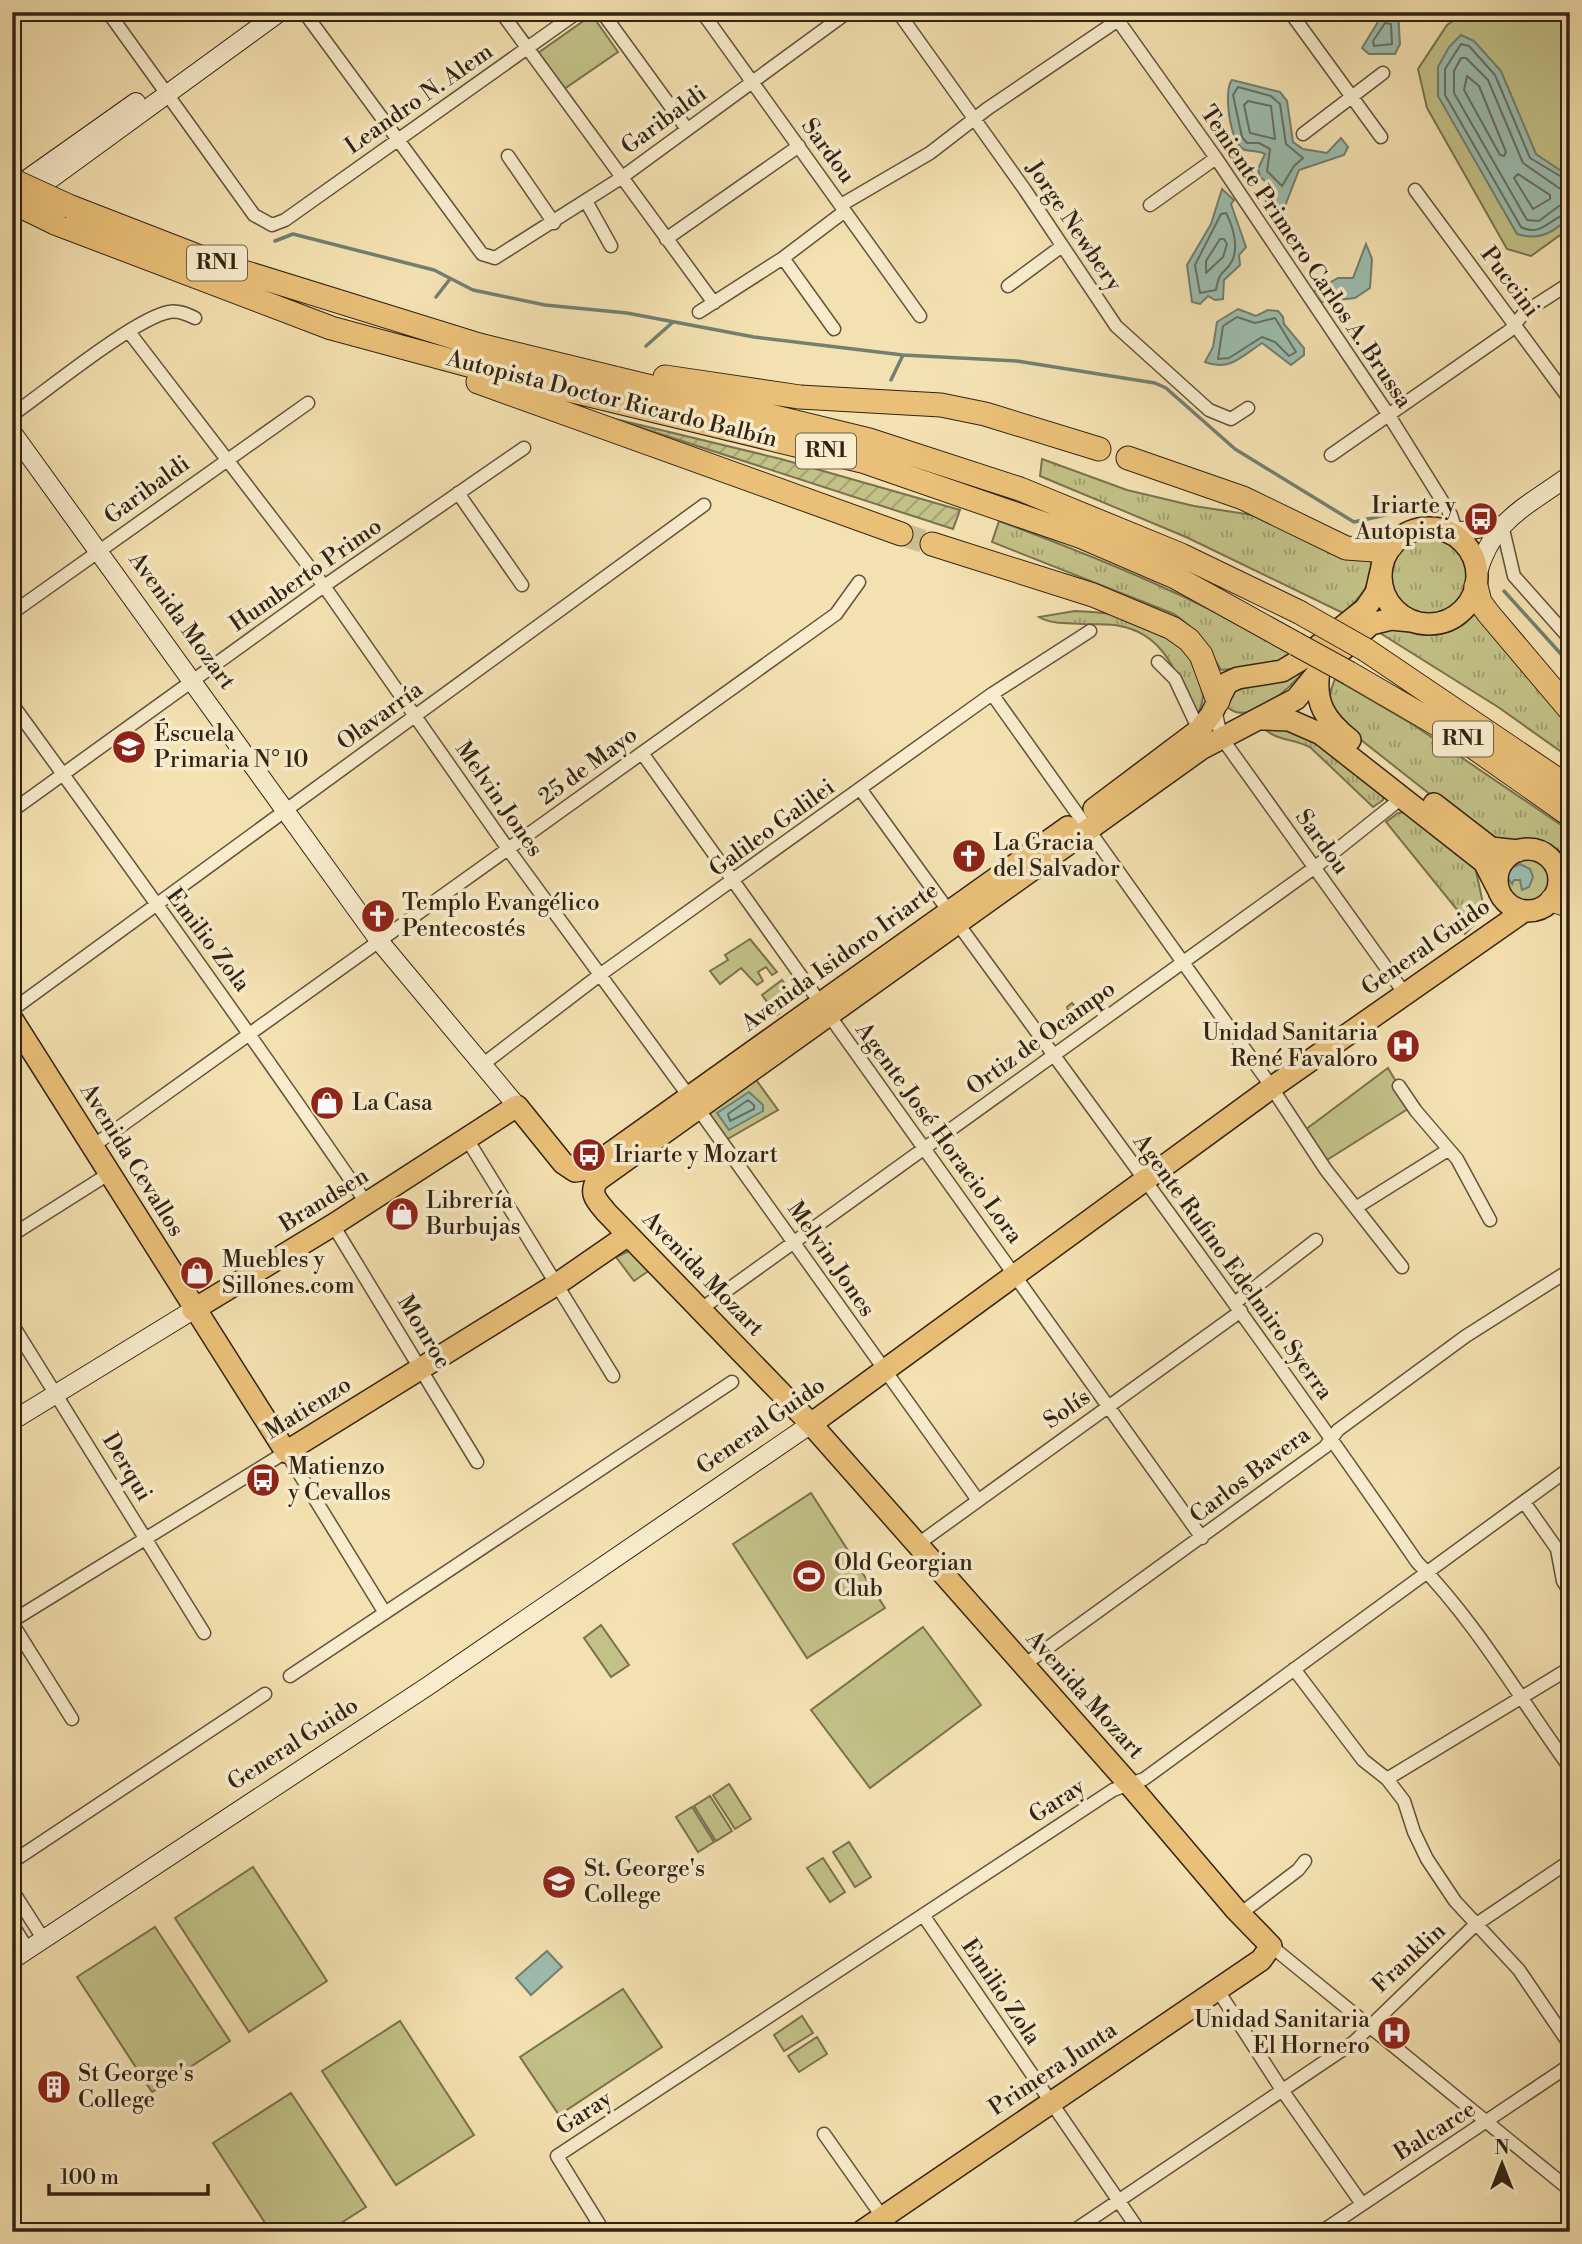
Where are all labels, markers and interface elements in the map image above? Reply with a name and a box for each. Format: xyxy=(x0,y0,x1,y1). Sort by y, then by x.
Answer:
street label: Leandro N. Alem xyxy=(340,38,498,160)
street label: Garibaldi xyxy=(616,80,712,160)
street label: Teniente Primero Carlos A. Brussa xyxy=(1194,100,1418,414)
street label: Sardou xyxy=(795,113,861,189)
street label: Jorge Newbery xyxy=(1019,155,1128,297)
street label: Puccini xyxy=(1474,241,1546,323)
road number: RN1 xyxy=(187,246,247,280)
street label: Autopista Doctor Ricardo Balbín xyxy=(443,344,780,454)
road number: RN1 xyxy=(796,434,856,468)
street label: Garibaldi xyxy=(99,450,195,530)
place label: Iriarte y Autopista xyxy=(1354,492,1457,546)
bus stop icon: Iriarte y Autopista xyxy=(1462,500,1500,538)
street label: Humberto Primo xyxy=(225,512,387,638)
street label: Avenida Mozart xyxy=(122,546,241,695)
street label: Olavarría xyxy=(332,675,429,757)
place label: Éscuela Primaria N° 10 xyxy=(154,718,309,774)
street label: 25 de Mayo xyxy=(533,721,643,811)
road number: RN1 xyxy=(1433,722,1493,756)
school or university icon: Éscuela Primaria N° 10 xyxy=(110,728,148,766)
street label: Melvin Jones xyxy=(449,736,549,862)
street label: Galileo Galilei xyxy=(704,773,840,883)
street label: Sardou xyxy=(1289,804,1355,880)
place label: La Gracia del Salvador xyxy=(993,829,1120,883)
church icon: La Gracia del Salvador xyxy=(950,837,988,875)
street label: Avenida Isidoro Iriarte xyxy=(735,876,944,1038)
street label: Emilio Zola xyxy=(160,883,256,997)
place label: Templo Evangélico Pentecostés xyxy=(402,889,600,943)
street label: General Guido xyxy=(1356,892,1496,1002)
church icon: Templo Evangélico Pentecostés xyxy=(359,897,397,935)
street label: Ortiz de Ocampo xyxy=(961,975,1121,1101)
street label: Agente José Horacio Lora xyxy=(849,1016,1029,1249)
place label: Unidad Sanitaria René Favaloro xyxy=(1202,1019,1378,1073)
hospital icon: Unidad Sanitaria René Favaloro xyxy=(1384,1027,1422,1065)
street label: Avenida Cevallos xyxy=(73,1078,190,1242)
shop icon: La Casa xyxy=(308,1084,346,1122)
place label: La Casa xyxy=(352,1089,433,1117)
street label: Agente Rufino Edelmiro Syerra xyxy=(1127,1128,1339,1406)
bus stop icon: Iriarte y Mozart xyxy=(570,1136,608,1174)
place label: Iriarte y Mozart xyxy=(614,1141,778,1169)
street label: Brandsen xyxy=(273,1162,374,1239)
place label: Librería Burbujas xyxy=(425,1187,521,1241)
shop icon: Librería Burbujas xyxy=(383,1195,421,1233)
street label: Melvin Jones xyxy=(781,1196,881,1322)
street label: Avenida Mozart xyxy=(636,1205,770,1342)
place label: Muebles y Sillones.com xyxy=(222,1246,355,1300)
shop icon: Muebles y Sillones.com xyxy=(178,1254,216,1292)
street label: Monroe xyxy=(391,1290,457,1374)
street label: Matienzo xyxy=(259,1370,357,1446)
street label: General Guido xyxy=(691,1371,831,1481)
street label: Solís xyxy=(1038,1383,1096,1435)
street label: Carlos Bavera xyxy=(1184,1420,1316,1529)
street label: Derqui xyxy=(96,1428,158,1506)
place label: Matienzo y Cevallos xyxy=(287,1453,391,1507)
bus stop icon: Matienzo y Cevallos xyxy=(244,1461,282,1499)
place label: Old Georgian Club xyxy=(834,1549,973,1603)
sports icon: Old Georgian Club xyxy=(790,1557,828,1595)
street label: Avenida Mozart xyxy=(1019,1624,1150,1765)
street label: General Guido xyxy=(222,1691,364,1797)
street label: Garay xyxy=(1024,1772,1091,1829)
place label: St. George's College xyxy=(584,1855,705,1909)
school or university icon: St. George's College xyxy=(540,1863,578,1901)
street label: Franklin xyxy=(1366,1917,1452,1999)
street label: Emilio Zola xyxy=(955,1934,1047,2051)
place label: Unidad Sanitaria El Hornero xyxy=(1194,2006,1370,2060)
hospital icon: Unidad Sanitaria El Hornero xyxy=(1375,2014,1413,2052)
street label: Primera Junta xyxy=(984,2016,1123,2122)
place label: St George's College xyxy=(78,2060,194,2114)
building icon: St George's College xyxy=(35,2068,73,2106)
street label: Garay xyxy=(551,2084,618,2141)
street label: Balcarce xyxy=(1388,2095,1481,2167)
north arrow xyxy=(1466,2128,1536,2198)
text: N xyxy=(1494,2136,1510,2160)
scale bar xyxy=(49,2153,208,2197)
text: 100 m xyxy=(60,2165,119,2191)

